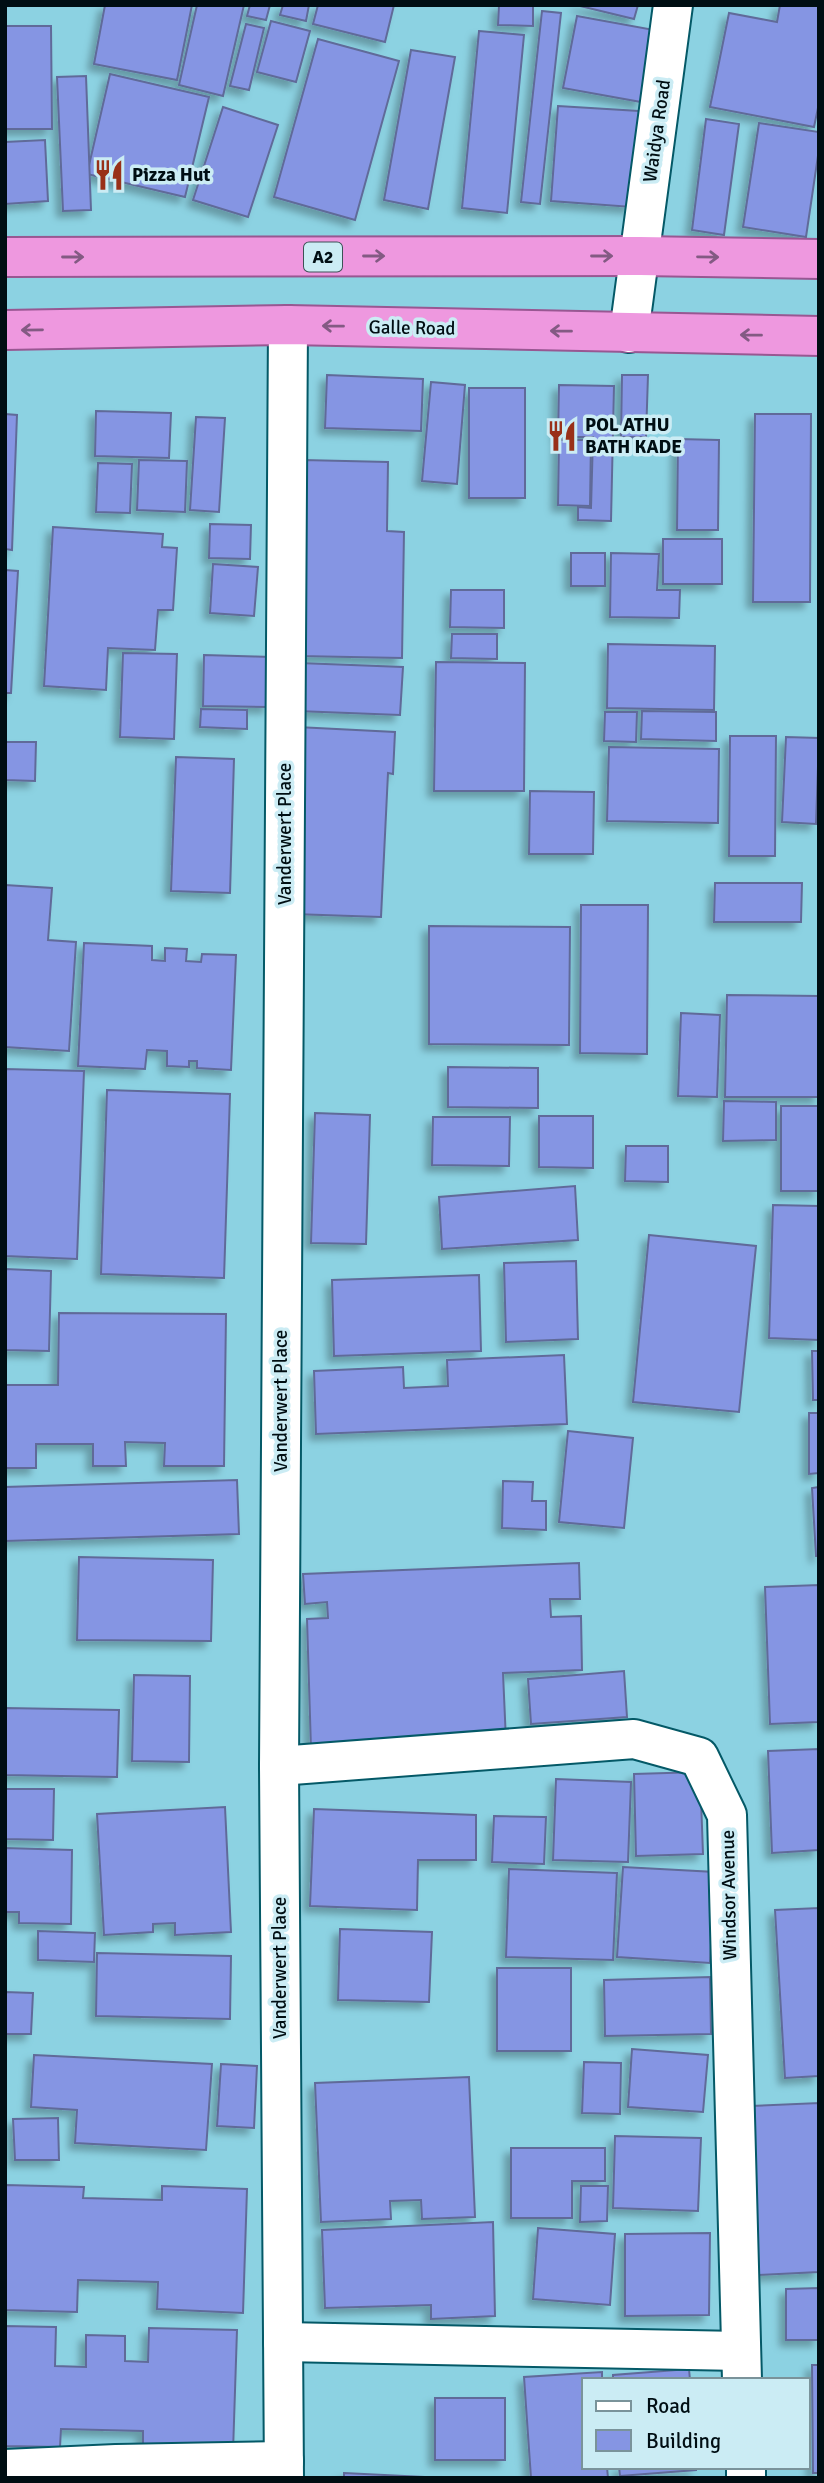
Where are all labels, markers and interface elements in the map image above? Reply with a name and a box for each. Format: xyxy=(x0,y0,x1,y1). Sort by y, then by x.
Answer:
street label: Waidya Road xyxy=(638,78,676,184)
restaurant icon: Pizza Hut xyxy=(92,158,126,192)
place label: Pizza Hut xyxy=(132,163,210,187)
road number: A2 xyxy=(304,243,342,272)
one-way arrow xyxy=(363,249,386,263)
one-way arrow xyxy=(590,249,613,263)
one-way arrow xyxy=(62,250,85,264)
one-way arrow xyxy=(696,251,719,264)
street label: Galle Road xyxy=(368,315,456,341)
one-way arrow xyxy=(322,319,345,333)
one-way arrow xyxy=(21,323,44,337)
one-way arrow xyxy=(549,325,572,338)
one-way arrow xyxy=(739,328,762,342)
place label: POL ATHU BATH KADE xyxy=(585,413,682,459)
restaurant icon: POL ATHU BATH KADE xyxy=(545,419,579,453)
street label: Vanderwert Place xyxy=(273,763,297,905)
street label: Vanderwert Place xyxy=(269,1330,293,1472)
street label: Windsor Avenue xyxy=(716,1830,742,1960)
street label: Vanderwert Place xyxy=(268,1897,292,2039)
legend xyxy=(582,2378,810,2469)
text: Road xyxy=(646,2393,691,2419)
text: Building xyxy=(646,2428,721,2454)

